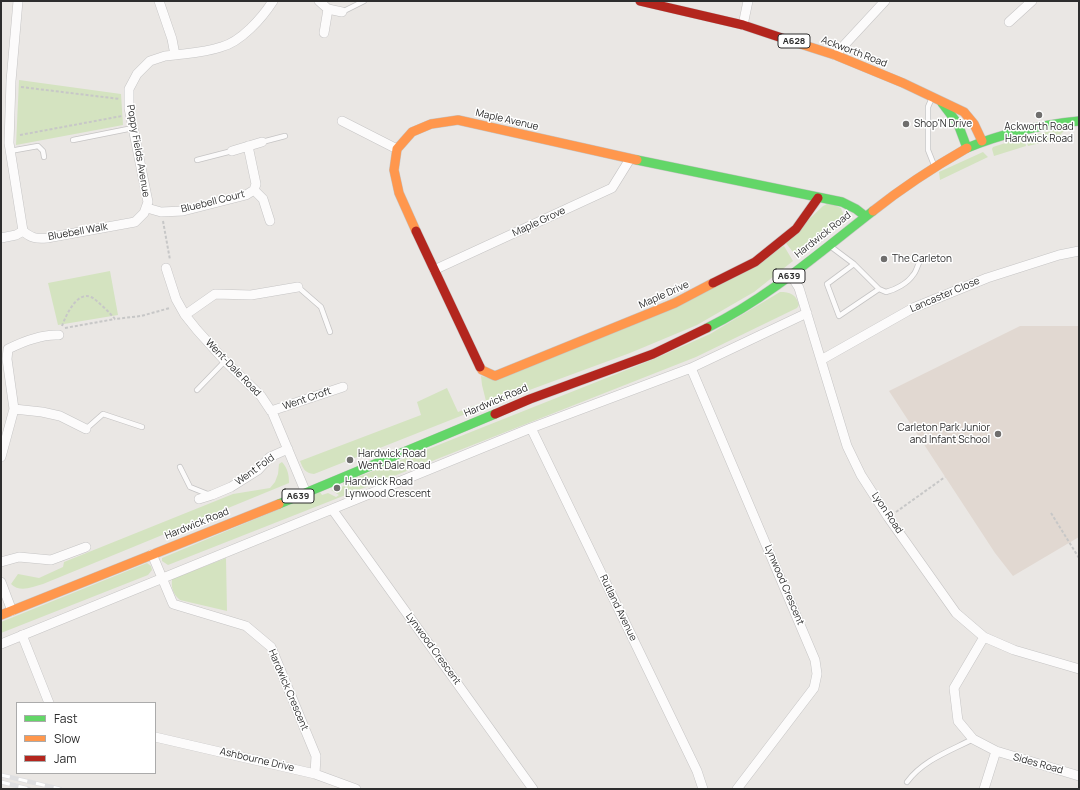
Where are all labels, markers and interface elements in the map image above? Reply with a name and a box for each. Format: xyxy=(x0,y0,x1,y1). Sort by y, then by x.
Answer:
road number: A628 xyxy=(778,34,810,48)
street label: Ackworth Road xyxy=(819,34,889,70)
street label: Poppy Fields Avenue xyxy=(124,104,152,198)
street label: Maple Avenue xyxy=(474,107,540,133)
marker: Ackworth Road Hardwick Road xyxy=(1034,110,1044,120)
place label: Shop'N Drive xyxy=(914,118,972,130)
marker: Shop'N Drive xyxy=(901,119,911,129)
place label: Ackworth Road Hardwick Road xyxy=(1004,121,1074,144)
street label: Bluebell Court xyxy=(180,188,246,216)
street label: Maple Grove xyxy=(511,205,567,239)
street label: Hardwick Road xyxy=(792,209,854,261)
street label: Bluebell Walk xyxy=(47,221,109,243)
place label: The Carleton xyxy=(892,253,952,265)
marker: The Carleton xyxy=(879,254,889,264)
road number: A639 xyxy=(773,269,805,283)
street label: Lancaster Close xyxy=(908,275,982,315)
street label: Maple Drive xyxy=(637,279,691,311)
street label: Went-Dale Road xyxy=(203,337,263,399)
street label: Hardwick Road xyxy=(462,382,530,420)
street label: Went Croft xyxy=(281,385,333,413)
place label: Carleton Park Junior and Infant School xyxy=(898,422,990,446)
marker: Carleton Park Junior and Infant School xyxy=(993,429,1003,439)
place label: Hardwick Road Went Dale Road xyxy=(358,448,431,472)
street label: Went Fold xyxy=(233,452,277,488)
marker: Hardwick Road Went Dale Road xyxy=(345,455,355,465)
place label: Hardwick Road Lynwood Crescent xyxy=(345,476,431,500)
marker: Hardwick Road Lynwood Crescent xyxy=(332,483,342,493)
road number: A639 xyxy=(282,489,314,503)
street label: Lyon Road xyxy=(869,490,905,536)
street label: Hardwick Road xyxy=(163,506,231,542)
street label: Lynwood Crescent xyxy=(762,543,806,627)
street label: Rutland Avenue xyxy=(597,573,639,643)
street label: Lynwood Crescent xyxy=(403,611,463,687)
street label: Hardwick Crescent xyxy=(265,648,311,732)
legend xyxy=(16,702,156,774)
text: Fast xyxy=(54,710,78,727)
text: Slow xyxy=(54,730,80,747)
street label: Ashbourne Drive xyxy=(219,746,295,774)
text: Jam xyxy=(54,750,76,767)
street label: Sides Road xyxy=(1012,751,1064,777)

